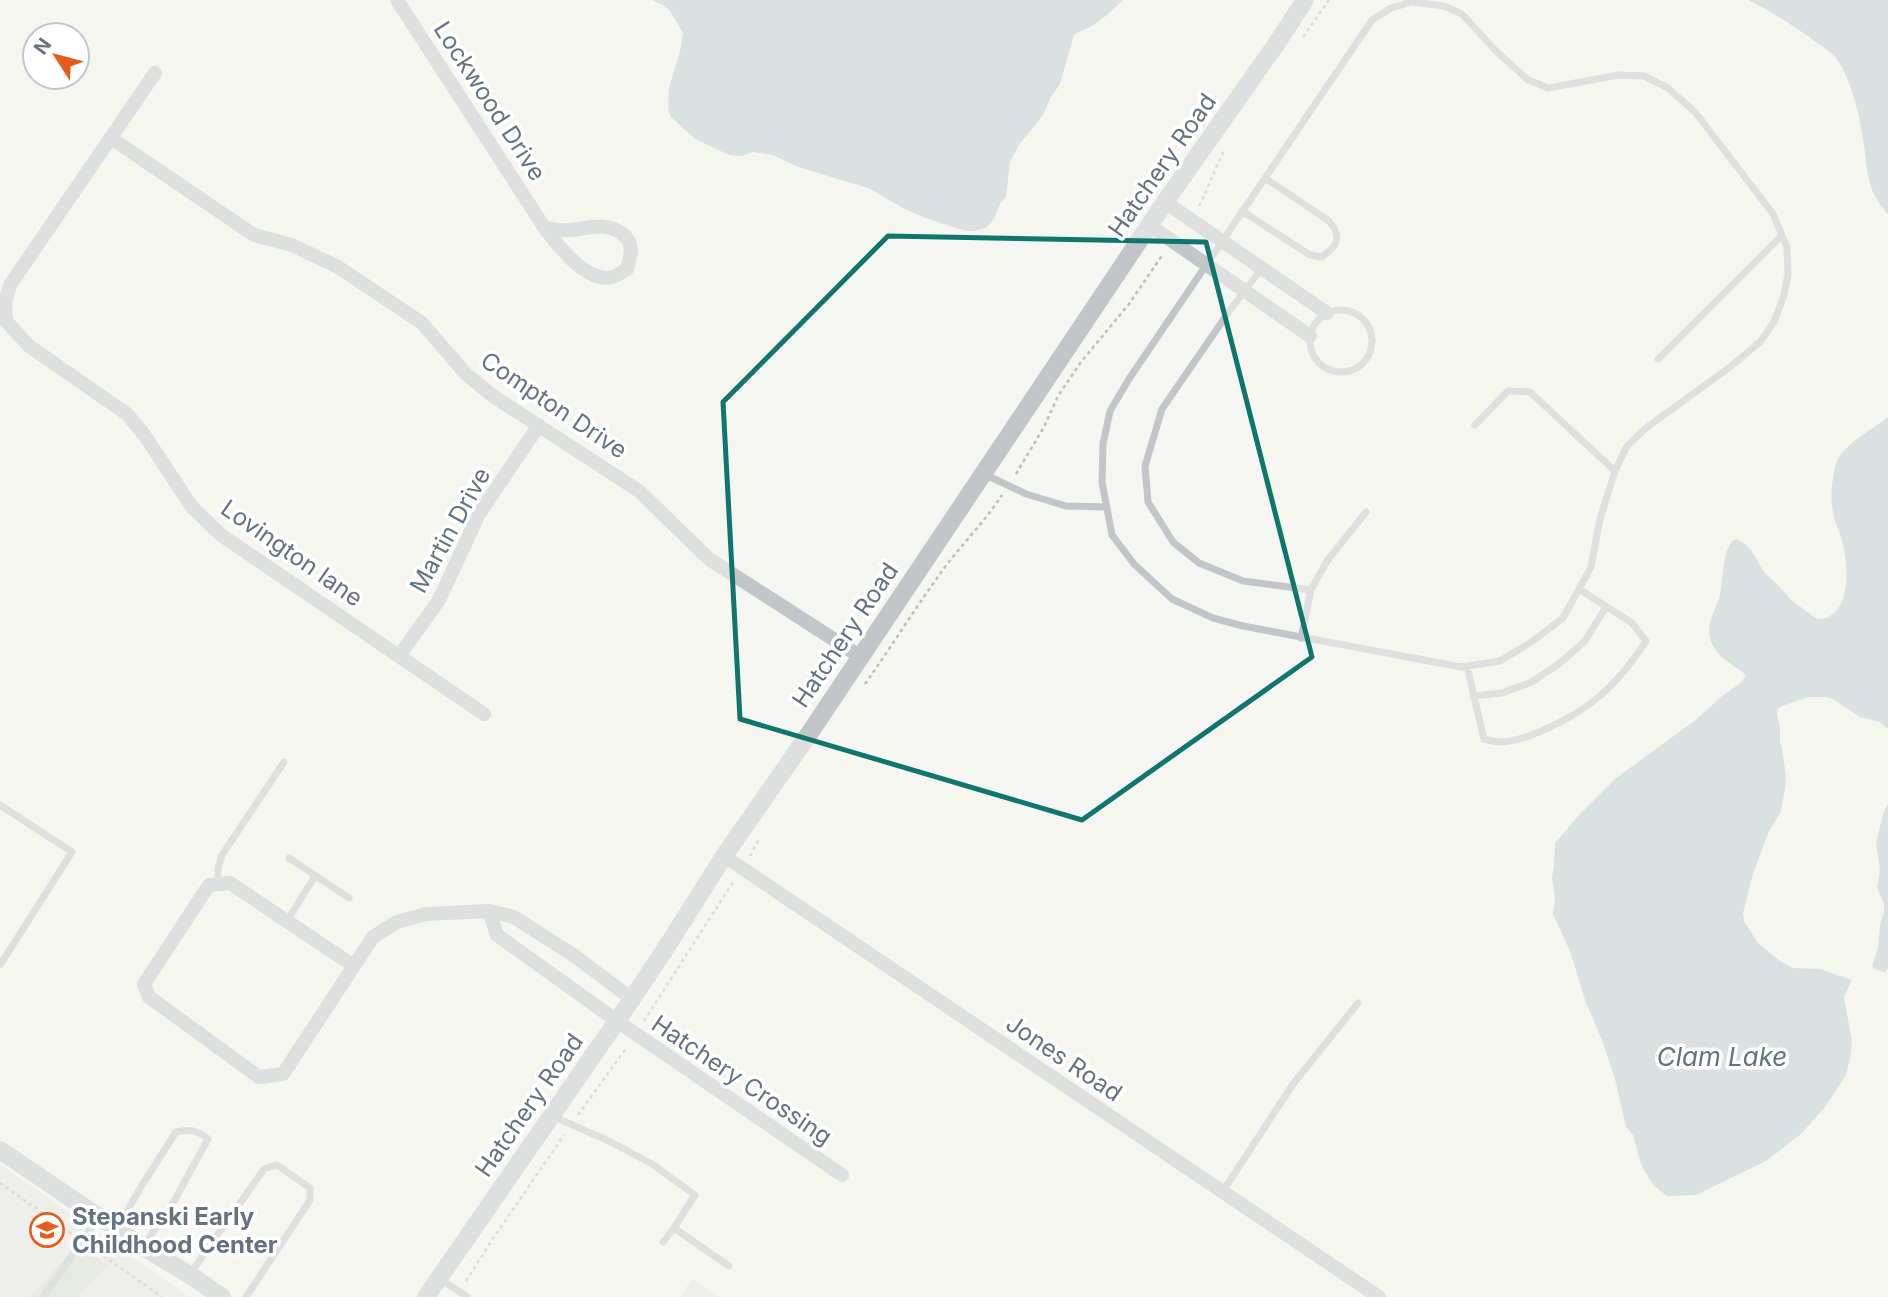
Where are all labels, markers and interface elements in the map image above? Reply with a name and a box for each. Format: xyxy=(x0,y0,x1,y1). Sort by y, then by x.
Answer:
street label: Lockwood Drive xyxy=(428,16,552,186)
north arrow xyxy=(21,21,91,91)
text: N xyxy=(29,34,56,59)
street label: Hatchery Road xyxy=(1102,88,1222,242)
street label: Compton Drive xyxy=(475,345,633,465)
street label: Martin Drive xyxy=(404,462,496,598)
street label: Lovington lane xyxy=(216,493,368,613)
street label: Hatchery Road xyxy=(786,557,904,713)
street label: Hatchery Crossing xyxy=(646,1009,838,1151)
street label: Jones Road xyxy=(1001,1009,1127,1107)
street label: Hatchery Road xyxy=(469,1028,589,1182)
water label: Clam Lake xyxy=(1657,1041,1787,1072)
place label: Stepanski Early Childhood Center xyxy=(72,1202,278,1259)
school or university icon: Stepanski Early Childhood Center xyxy=(28,1211,66,1249)

